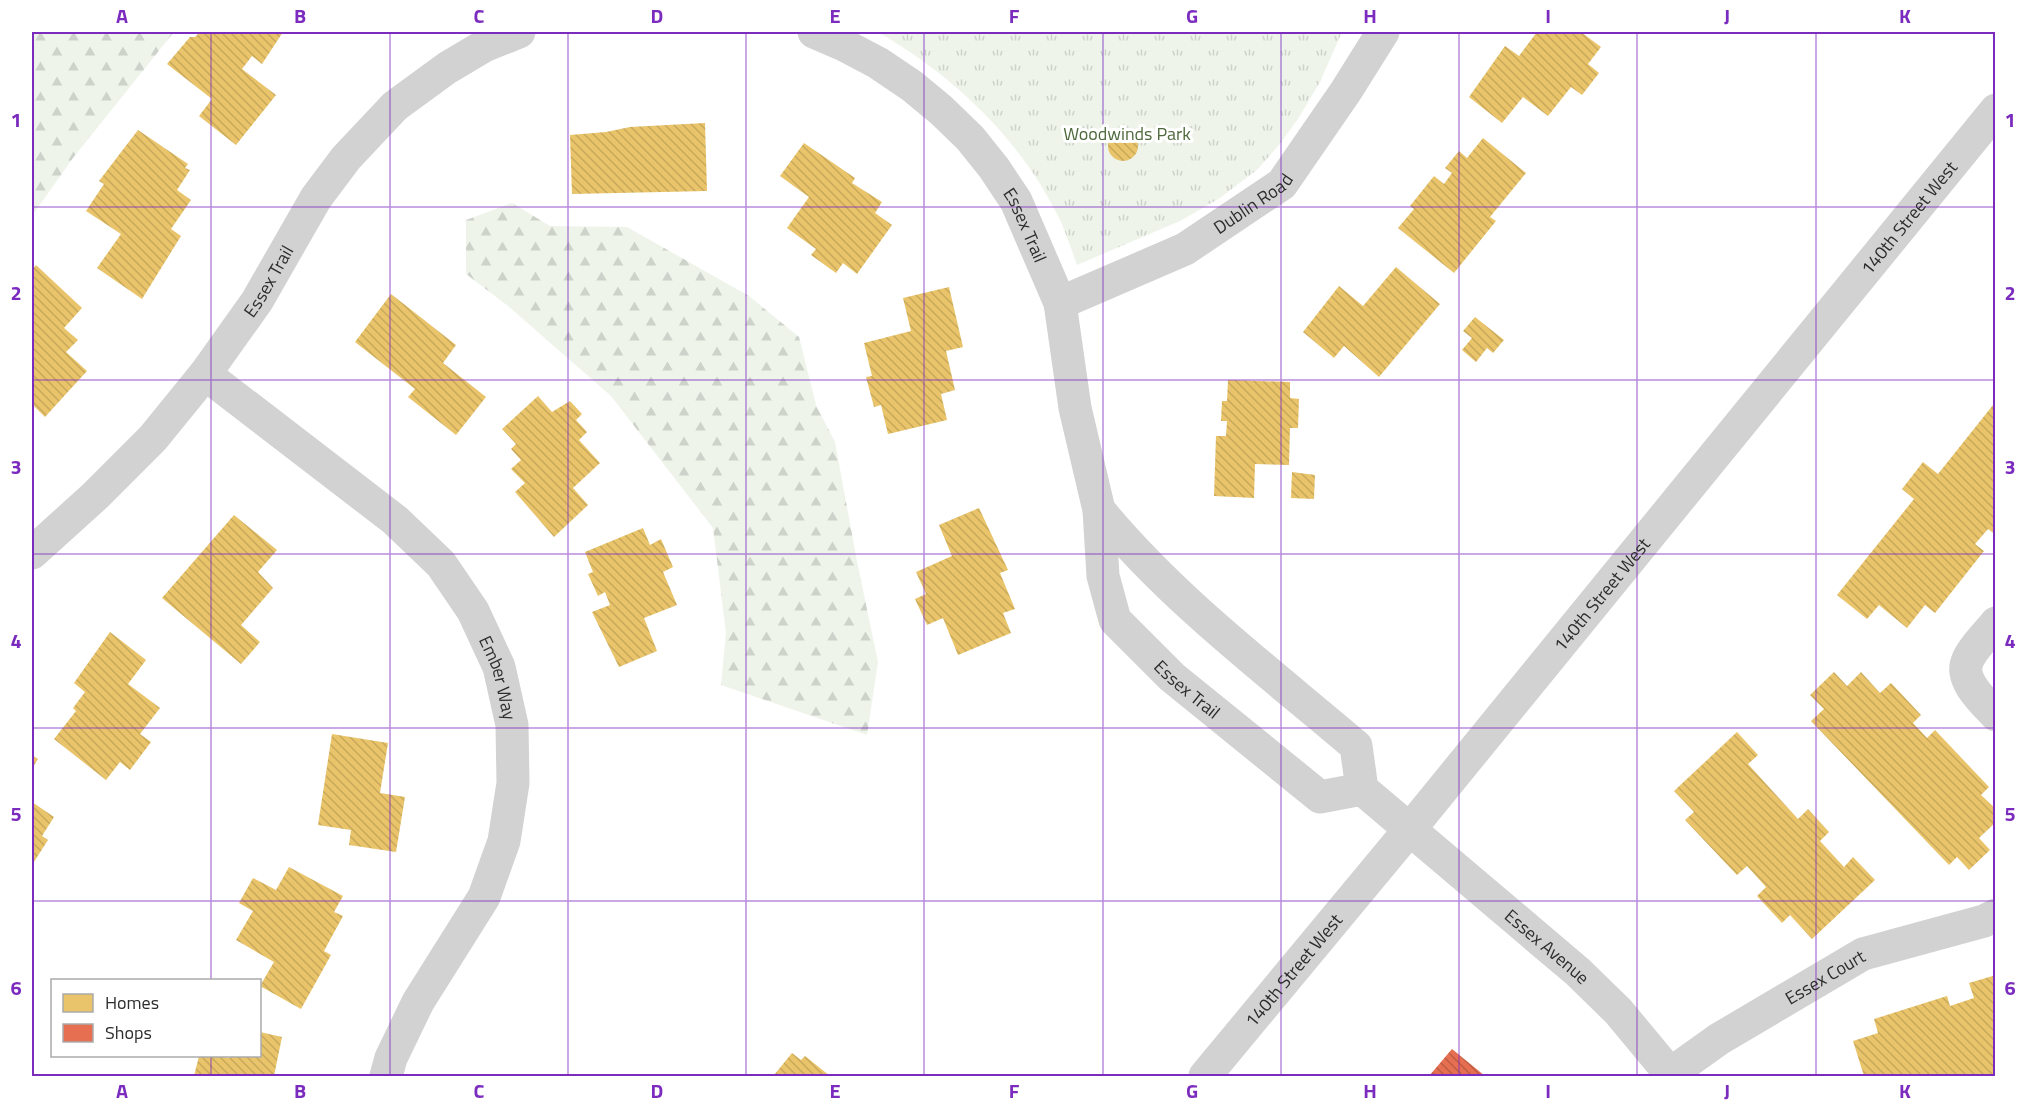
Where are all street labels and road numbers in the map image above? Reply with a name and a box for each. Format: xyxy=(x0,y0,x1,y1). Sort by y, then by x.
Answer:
street label: 140th Street West xyxy=(1854,154,1964,280)
street label: Dublin Road xyxy=(1207,167,1299,240)
street label: Essex Trail xyxy=(997,182,1054,266)
street label: Essex Trail xyxy=(236,240,300,322)
street label: 140th Street West xyxy=(1547,531,1657,657)
street label: Ember Way xyxy=(473,631,524,723)
street label: Essex Trail xyxy=(1148,653,1226,725)
street label: Essex Avenue xyxy=(1499,902,1596,990)
street label: 140th Street West xyxy=(1238,907,1349,1032)
street label: Essex Court xyxy=(1779,942,1871,1011)

